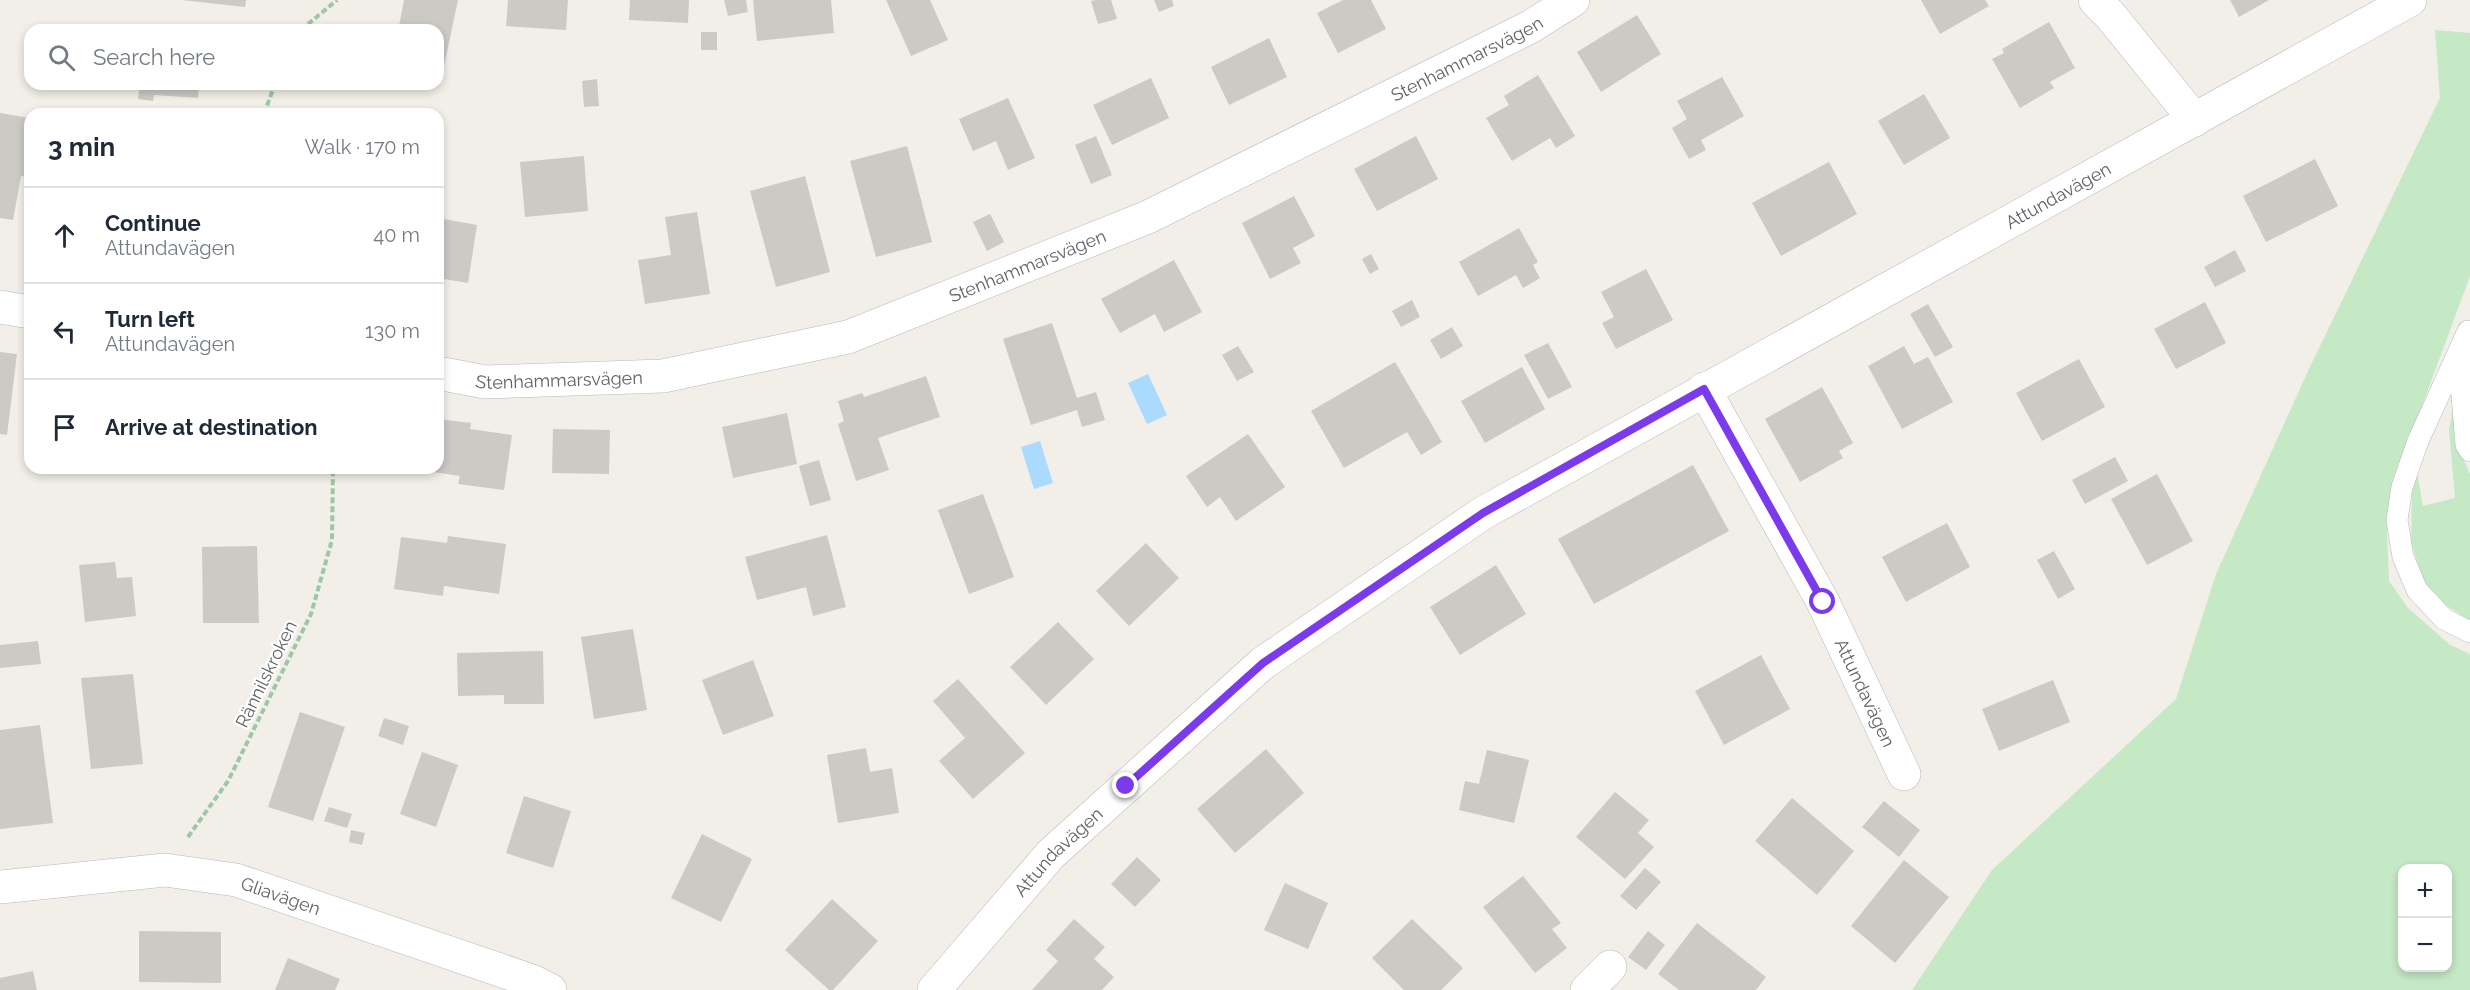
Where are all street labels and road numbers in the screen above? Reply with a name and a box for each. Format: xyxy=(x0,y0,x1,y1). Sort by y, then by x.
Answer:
street label: Stenhammarsvägen xyxy=(1387,11,1546,105)
street label: Attundavägen xyxy=(2001,157,2114,232)
street label: Stenhammarsvägen xyxy=(946,225,1109,306)
street label: Stenhammarsvägen xyxy=(474,366,643,393)
street label: Rännilskroken xyxy=(231,617,301,731)
street label: Attundavägen xyxy=(1831,635,1900,750)
street label: Attundavägen xyxy=(1009,803,1106,900)
street label: Gliavägen xyxy=(238,872,323,919)

